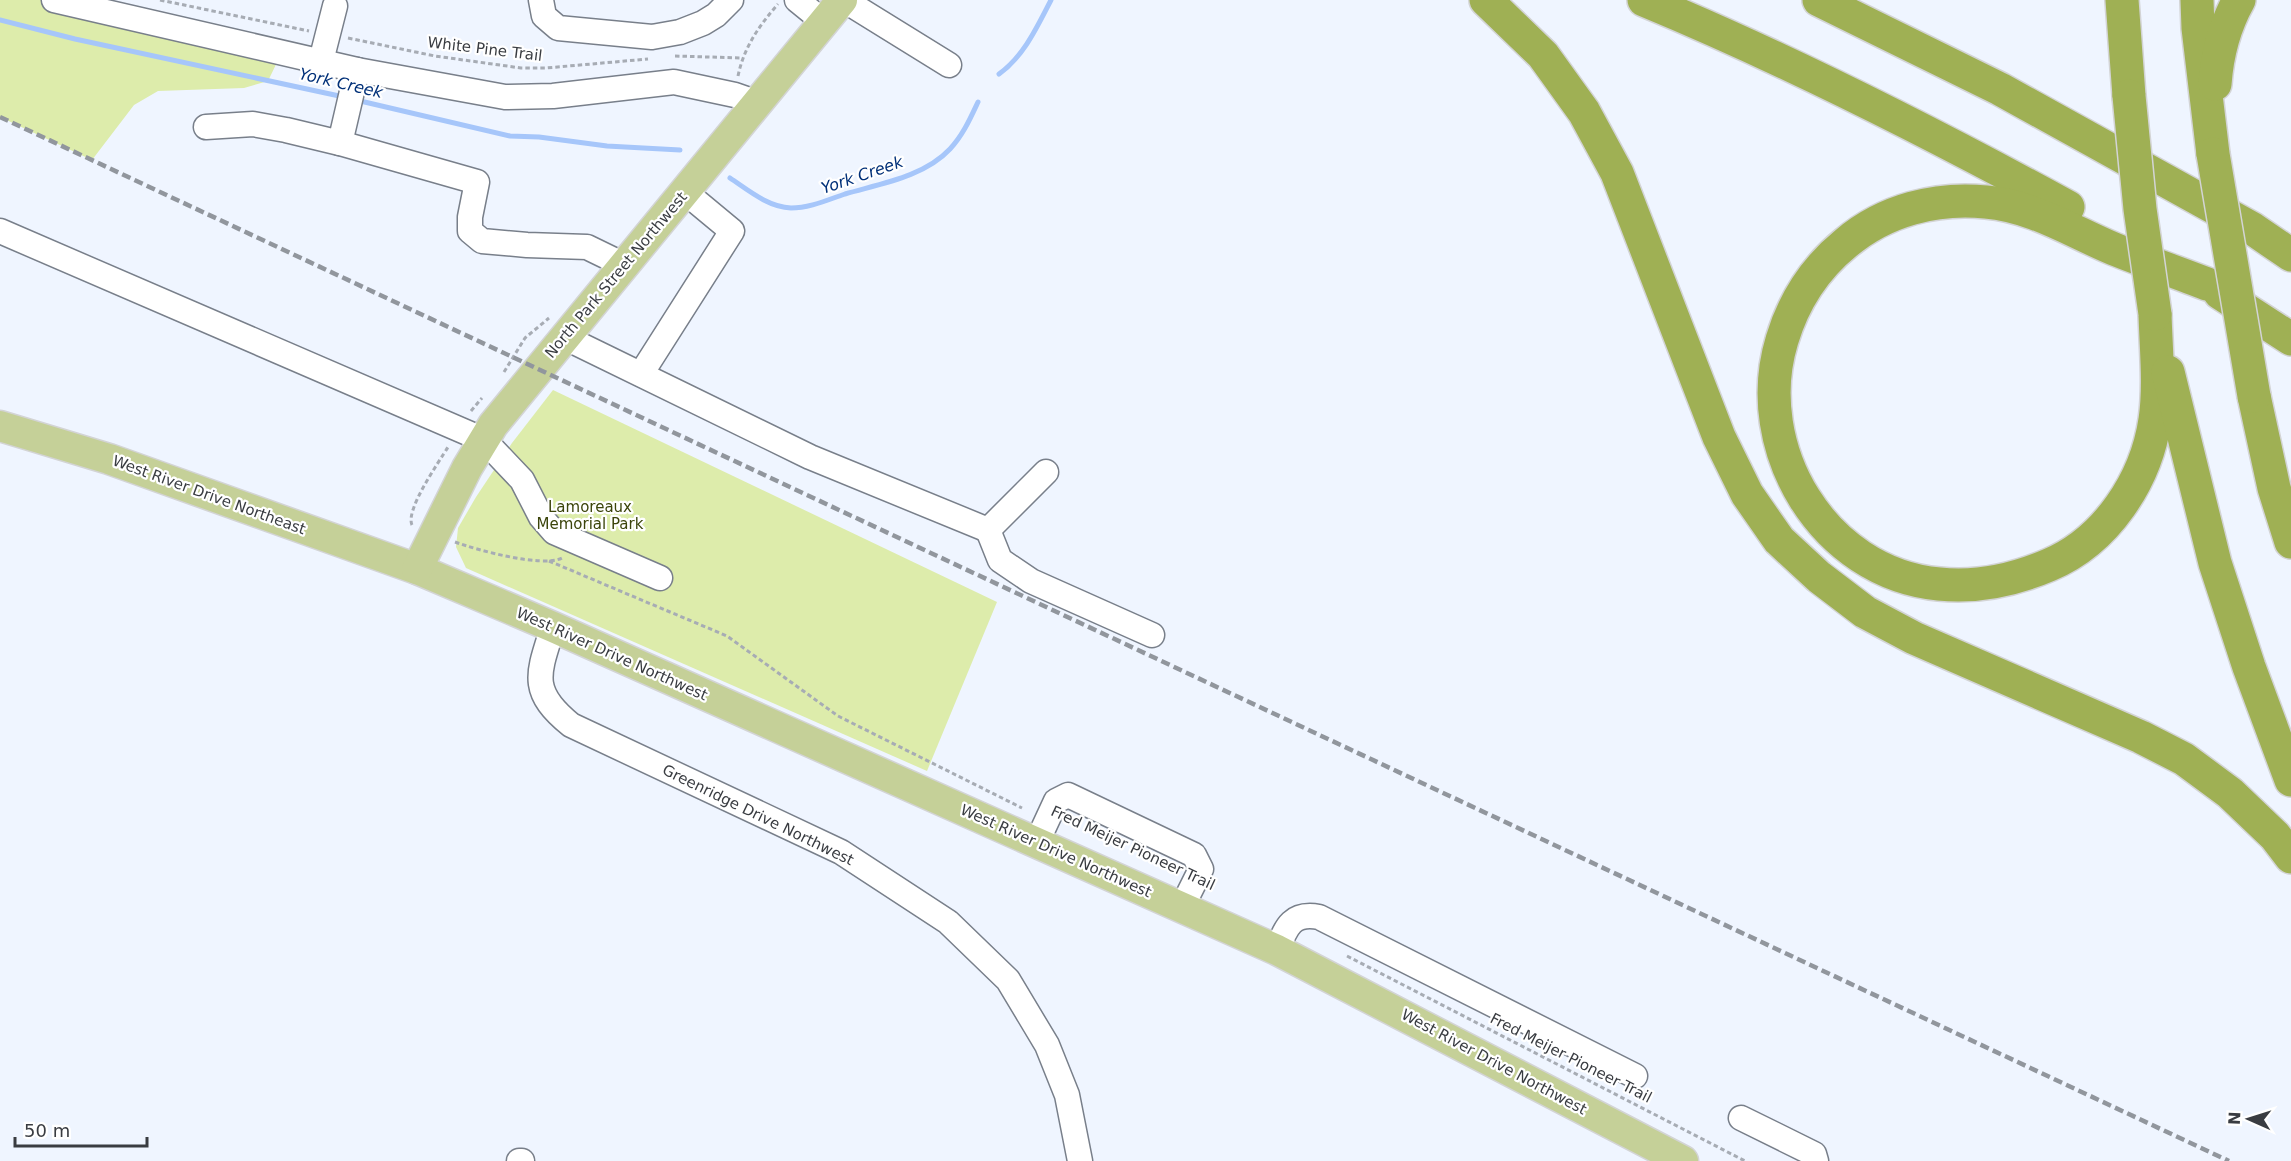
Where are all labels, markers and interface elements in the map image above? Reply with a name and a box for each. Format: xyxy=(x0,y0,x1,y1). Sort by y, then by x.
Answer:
street label: White Pine Trail xyxy=(427,33,543,65)
water label: York Creek xyxy=(297,64,385,102)
water label: York Creek xyxy=(819,152,906,198)
street label: North Park Street Northwest xyxy=(541,188,691,362)
street label: West River Drive Northeast xyxy=(110,452,308,538)
park label: Lamoreaux Memorial Park xyxy=(537,498,644,533)
street label: West River Drive Northwest xyxy=(514,604,710,704)
street label: Greenridge Drive Northwest xyxy=(659,761,857,869)
street label: West River Drive Northwest xyxy=(958,801,1154,901)
street label: Fred Meijer Pioneer Trail xyxy=(1048,802,1218,894)
street label: West River Drive Northwest xyxy=(1398,1005,1590,1119)
street label: Fred Meijer Pioneer Trail xyxy=(1487,1009,1655,1107)
north arrow xyxy=(2219,1089,2279,1149)
scale bar xyxy=(15,1110,147,1148)
text: N xyxy=(2225,1111,2244,1125)
text: 50 m xyxy=(24,1120,70,1141)

